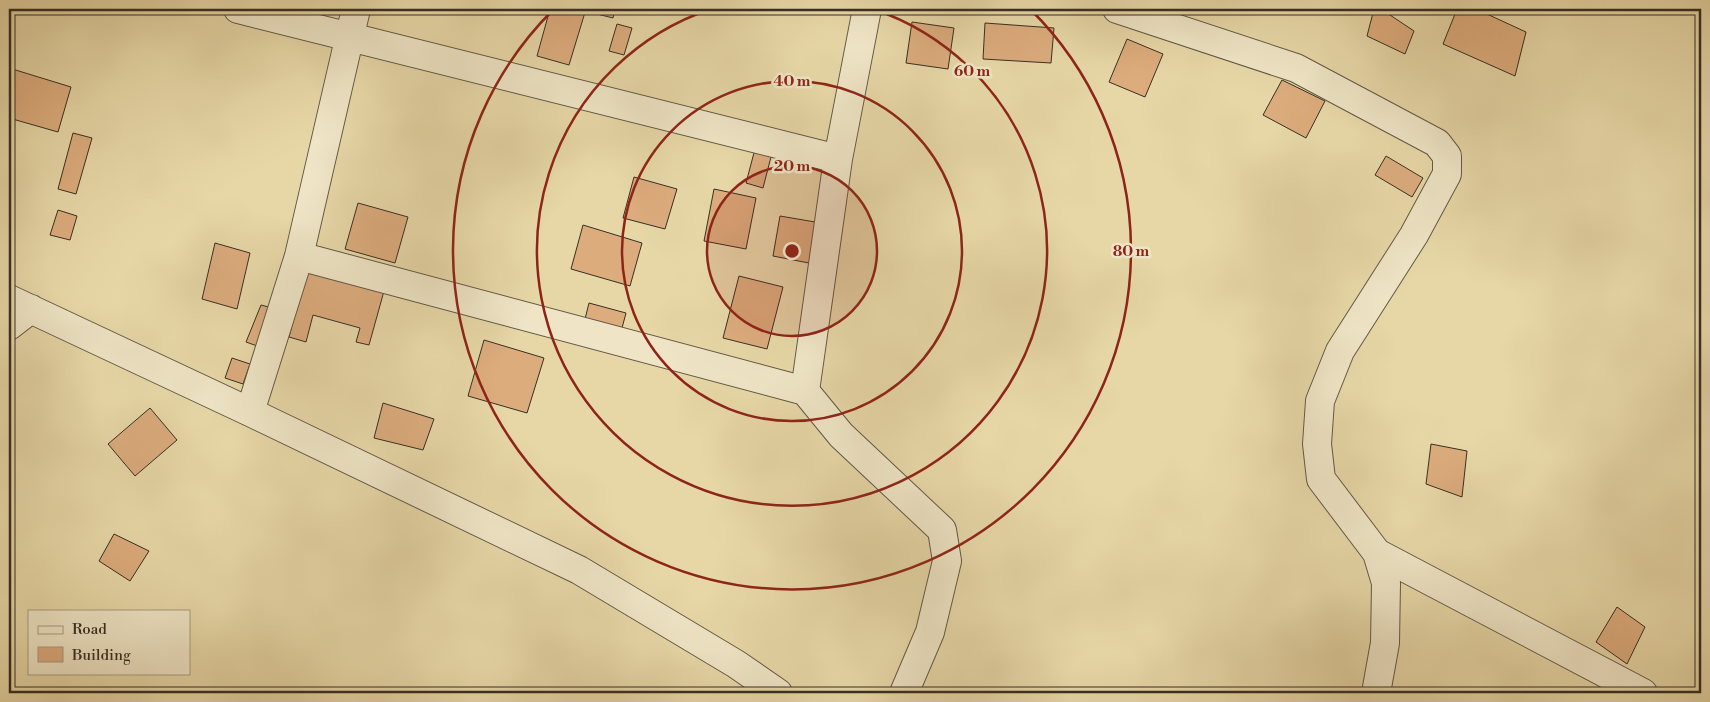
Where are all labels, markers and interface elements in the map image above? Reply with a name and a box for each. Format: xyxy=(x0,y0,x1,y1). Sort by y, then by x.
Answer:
text: 60 m xyxy=(954,62,991,81)
text: 40 m xyxy=(773,72,811,91)
text: 20 m xyxy=(774,157,811,176)
centre of rings xyxy=(783,242,801,260)
text: 80 m xyxy=(1113,242,1150,261)
legend xyxy=(28,610,190,674)
text: Road xyxy=(72,620,107,639)
text: Building xyxy=(71,646,131,665)

